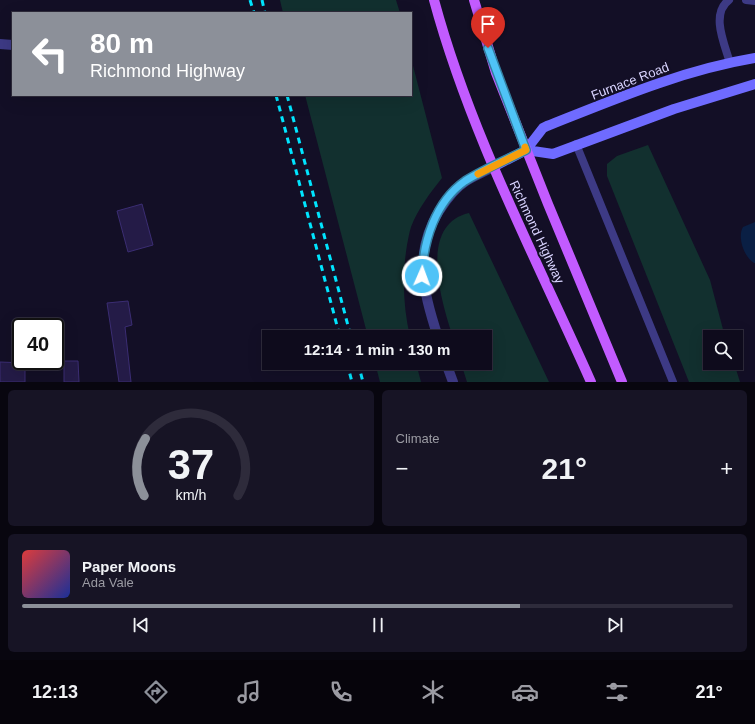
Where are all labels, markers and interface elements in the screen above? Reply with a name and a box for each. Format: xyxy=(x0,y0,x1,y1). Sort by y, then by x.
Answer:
pin xyxy=(471,7.0,505,48)
icon: arrive xyxy=(477,13,499,35)
icon: left xyxy=(24,28,76,80)
text: 80 m xyxy=(90,28,154,59)
street label: Furnace Road xyxy=(589,59,671,103)
text: Richmond Highway xyxy=(90,61,245,81)
street label: Richmond Highway xyxy=(507,178,568,286)
position arrow xyxy=(401,255,443,297)
speed limit sign: 40 xyxy=(12,318,64,370)
map controls xyxy=(703,330,743,370)
button: search xyxy=(703,330,743,370)
text: 12:14 · 1 min · 130 m xyxy=(304,341,450,358)
text: Climate xyxy=(396,431,440,446)
text: 37 xyxy=(168,441,214,488)
text: 21° xyxy=(542,452,587,485)
text: − xyxy=(396,456,408,481)
text: + xyxy=(720,456,733,481)
text: km/h xyxy=(175,487,206,503)
text: Paper Moons xyxy=(82,558,176,575)
text: Ada Vale xyxy=(82,575,134,590)
icon: previous xyxy=(130,614,152,636)
icon: pause xyxy=(367,614,389,636)
icon: next xyxy=(604,614,626,636)
icon: directions xyxy=(142,678,170,706)
icon: music xyxy=(235,678,263,706)
icon: phone xyxy=(327,678,355,706)
icon: climate xyxy=(419,678,447,706)
icon: car xyxy=(511,678,539,706)
icon: filters xyxy=(603,678,631,706)
text: 12:13 xyxy=(32,682,78,702)
text: 21° xyxy=(696,682,723,702)

